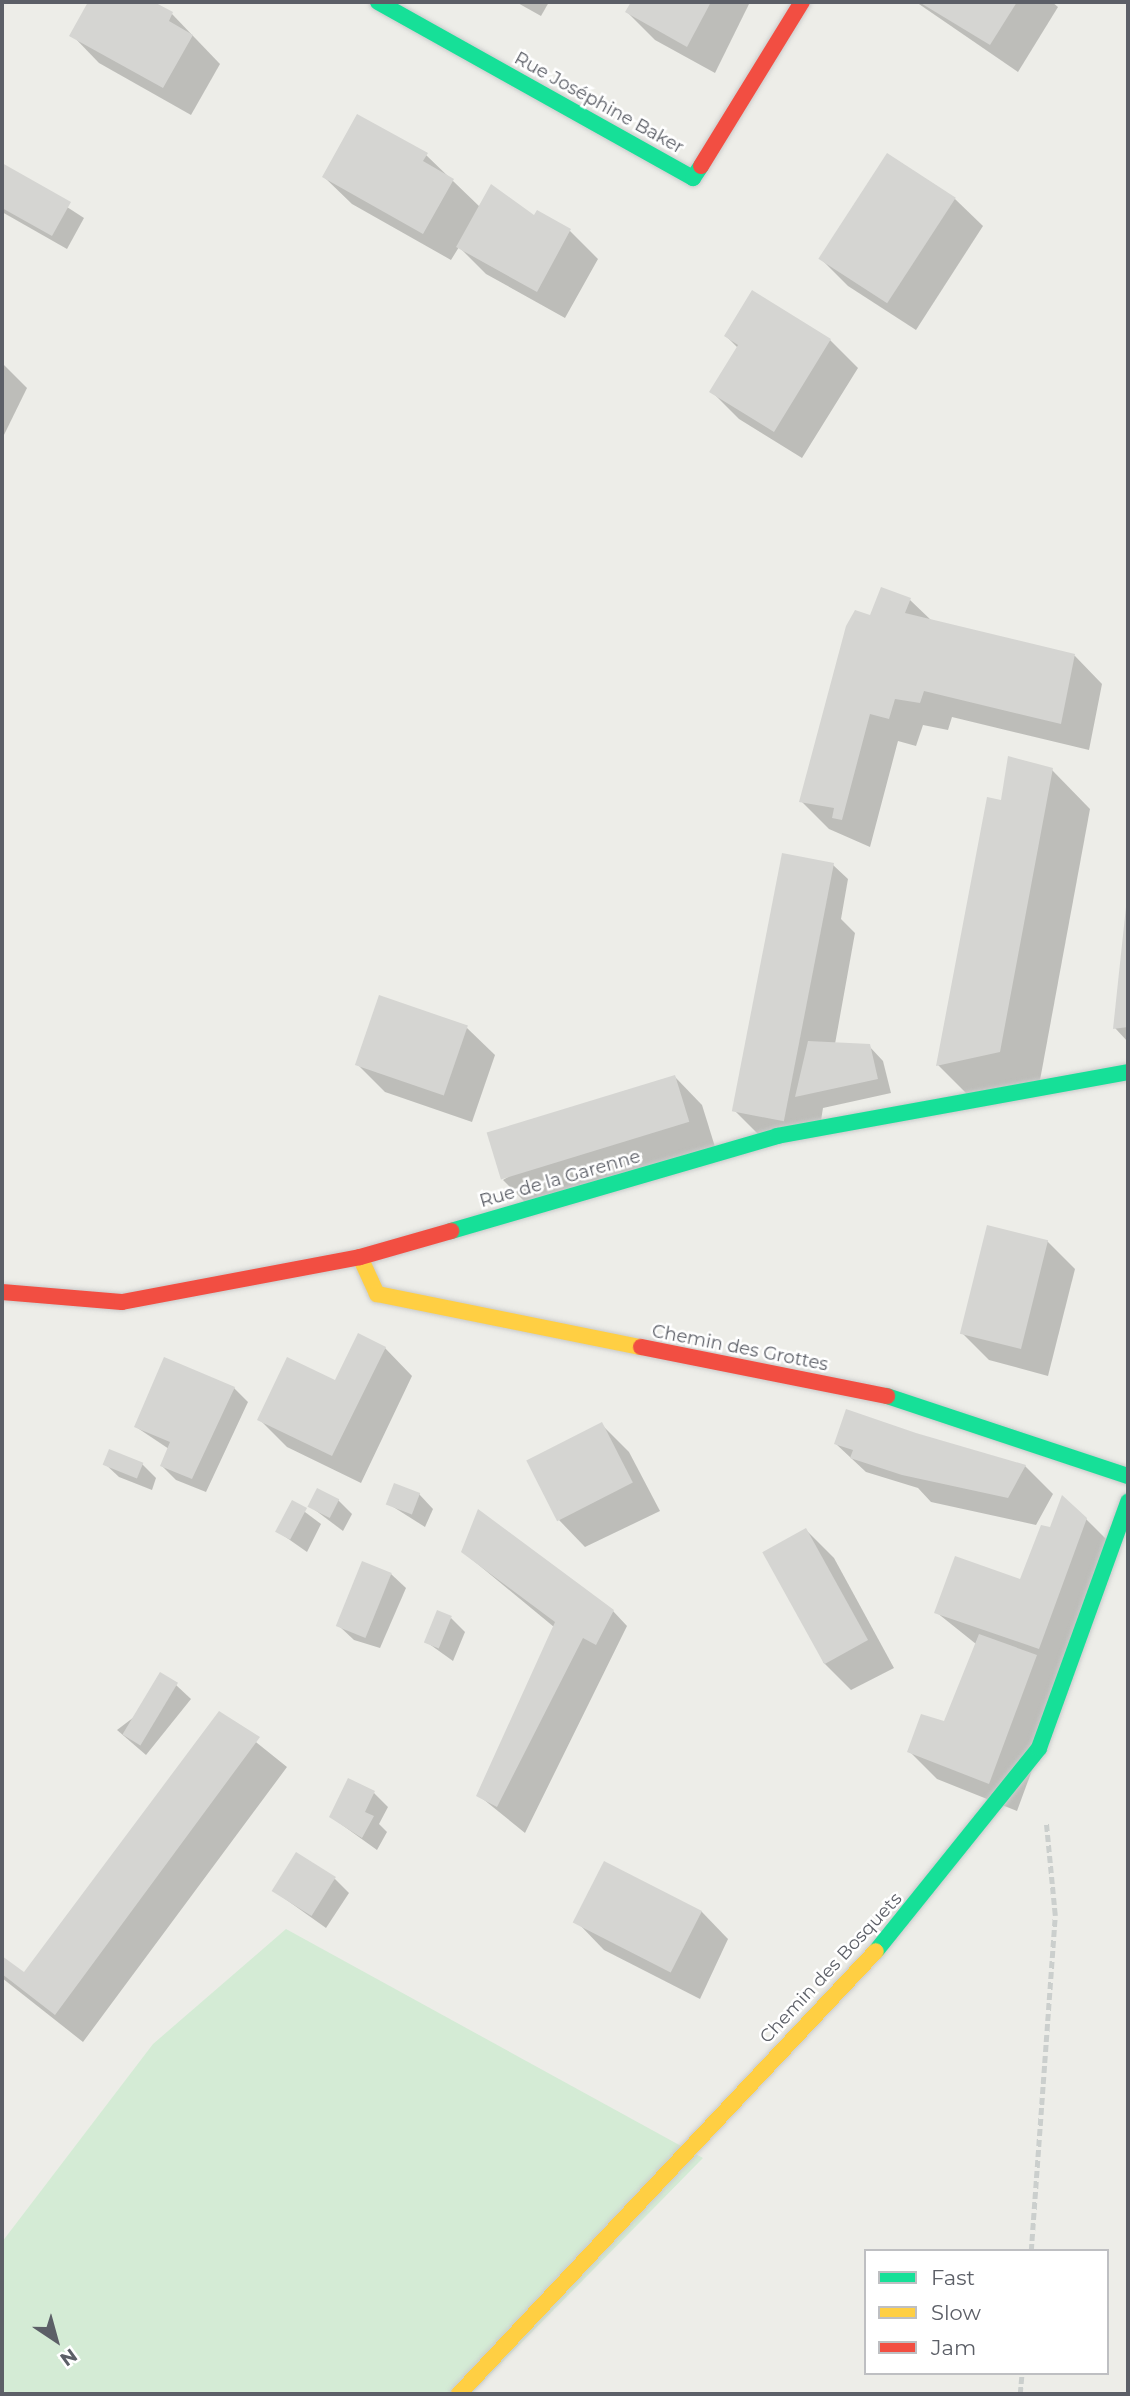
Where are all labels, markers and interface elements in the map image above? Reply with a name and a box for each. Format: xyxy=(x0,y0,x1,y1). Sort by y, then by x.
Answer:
street label: Rue Joséphine Baker xyxy=(511,47,687,159)
street label: Rue de la Garenne xyxy=(477,1146,643,1212)
street label: Chemin des Grottes xyxy=(650,1320,830,1376)
street label: Chemin des Bosquets xyxy=(756,1888,906,2048)
legend xyxy=(864,2249,1109,2375)
text: Fast xyxy=(931,2265,975,2290)
text: Slow xyxy=(931,2300,981,2325)
north arrow xyxy=(21,2305,91,2375)
text: Jam xyxy=(931,2335,976,2360)
text: N xyxy=(56,2344,82,2371)

